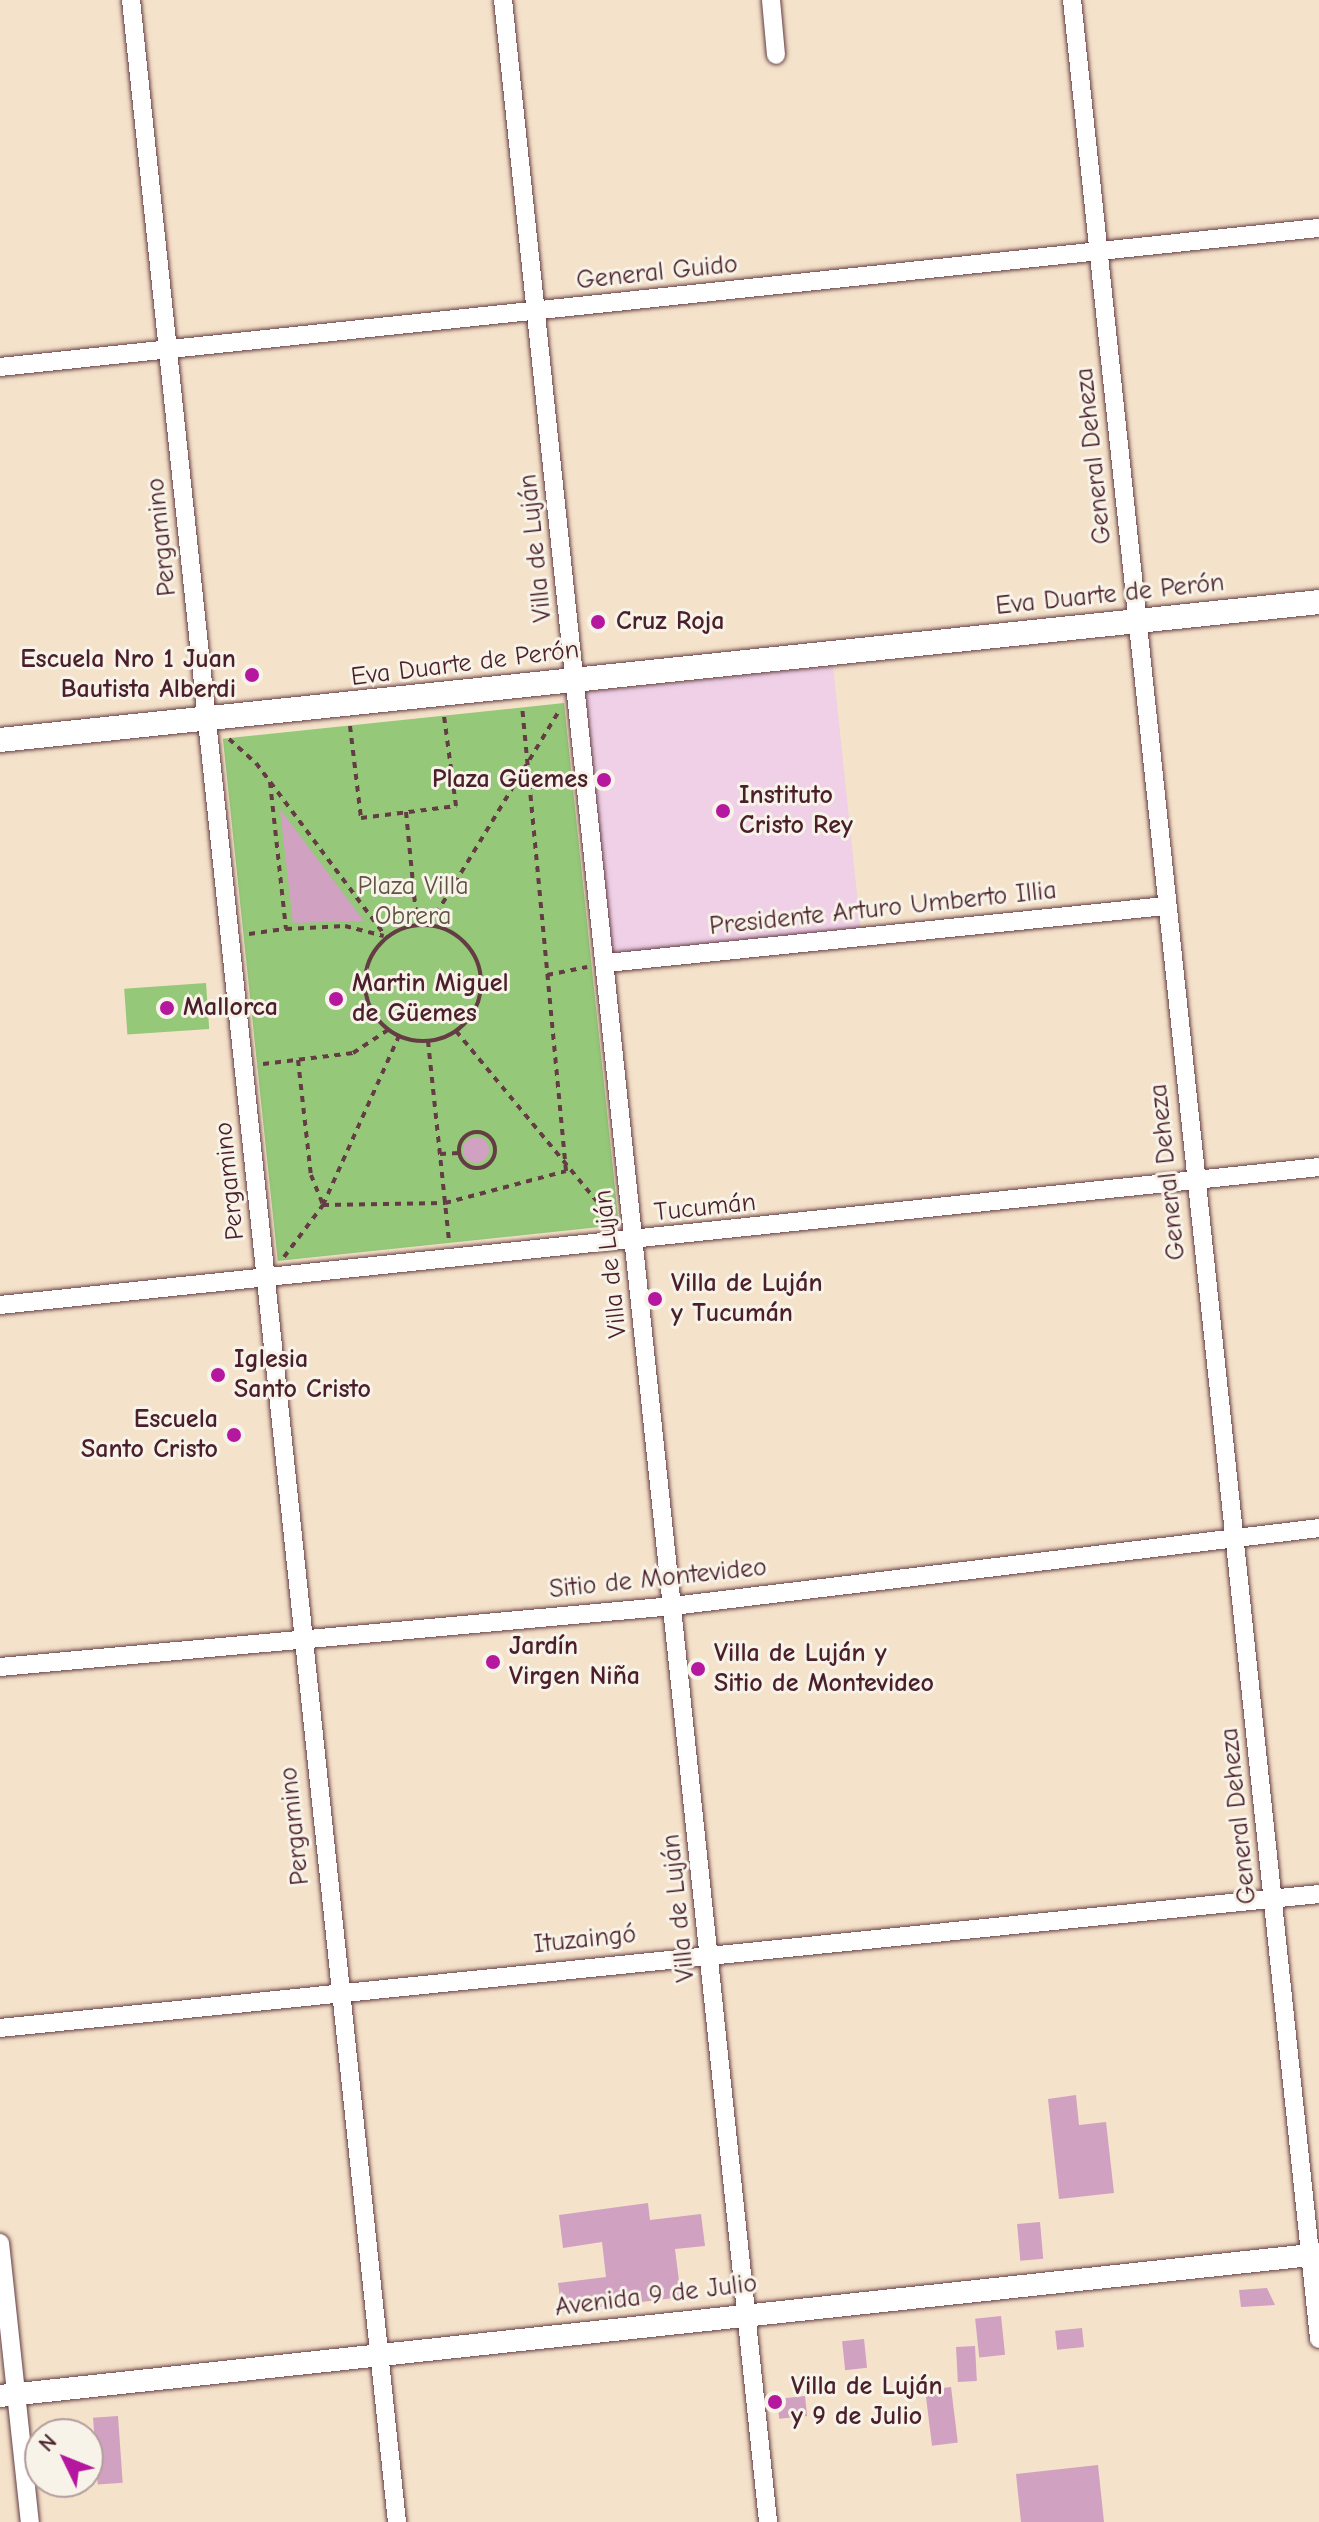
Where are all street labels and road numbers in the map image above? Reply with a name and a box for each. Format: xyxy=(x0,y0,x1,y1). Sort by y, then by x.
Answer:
street label: General Guido xyxy=(575,249,739,297)
street label: General Deheza xyxy=(1069,366,1119,546)
street label: Villa de Luján xyxy=(513,472,559,624)
street label: Pergamino xyxy=(140,476,184,598)
street label: Eva Duarte de Perón xyxy=(994,567,1226,623)
street label: Eva Duarte de Perón xyxy=(349,635,581,693)
street label: Presidente Arturo Umberto Illia xyxy=(708,875,1058,943)
street label: General Deheza xyxy=(1143,1082,1193,1262)
street label: Pergamino xyxy=(208,1120,252,1242)
street label: Tucumán xyxy=(653,1187,757,1229)
street label: Villa de Luján xyxy=(588,1188,634,1340)
street label: Sitio de Montevideo xyxy=(548,1552,768,1606)
street label: General Deheza xyxy=(1214,1726,1264,1906)
street label: Pergamino xyxy=(273,1765,317,1887)
street label: Villa de Luján xyxy=(656,1832,702,1984)
street label: Ituzaingó xyxy=(532,1919,638,1961)
street label: Avenida 9 de Julio xyxy=(553,2268,759,2324)

